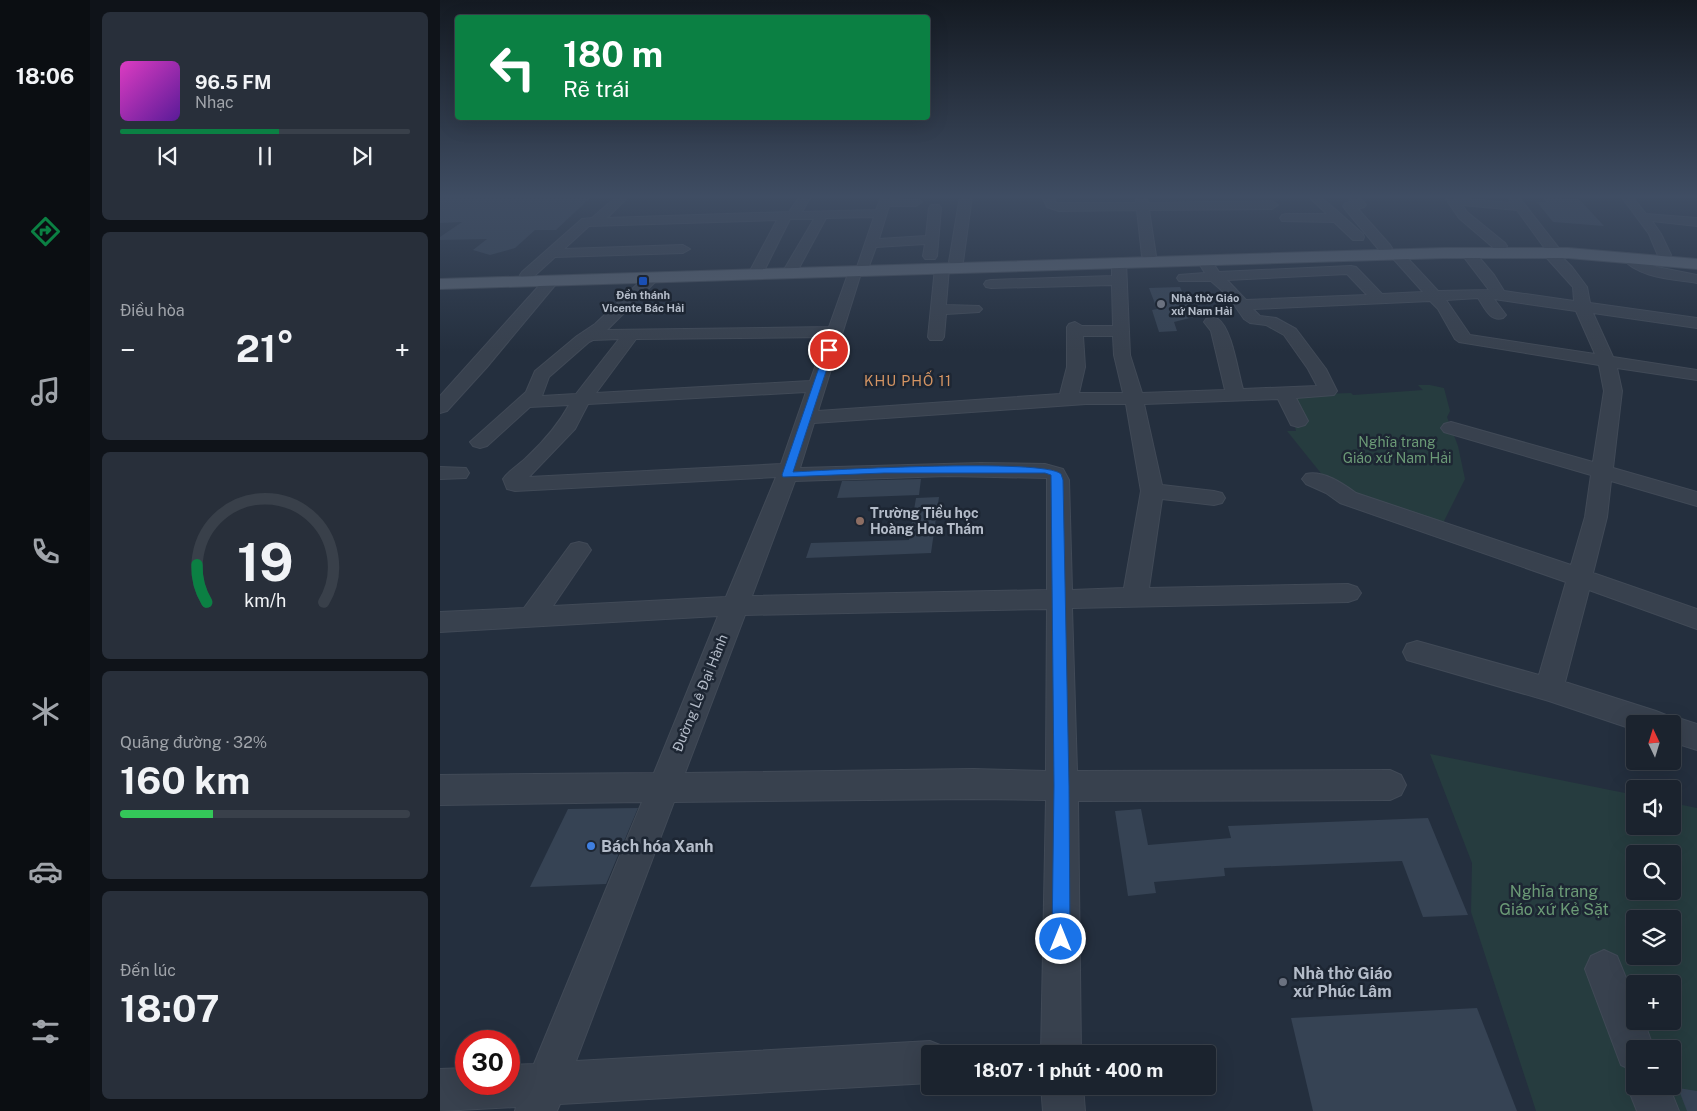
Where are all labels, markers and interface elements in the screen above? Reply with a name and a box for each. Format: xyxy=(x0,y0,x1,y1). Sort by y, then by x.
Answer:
text: 180 m xyxy=(563,34,663,75)
icon: left xyxy=(480,35,545,100)
text: 18:06 xyxy=(16,63,74,89)
text: 96.5 FM xyxy=(195,71,271,93)
text: Rẽ trái xyxy=(563,76,630,102)
text: Nhạc xyxy=(195,93,234,112)
icon: previous xyxy=(154,142,182,170)
icon: pause xyxy=(251,142,279,170)
icon: next xyxy=(348,142,376,170)
icon: directions xyxy=(28,214,63,249)
marker: Đền thánh Vicente Bác Hải xyxy=(637,275,649,287)
place label: Đền thánh Vicente Bác Hải xyxy=(602,289,684,314)
place label: Nhà thờ Giáo xứ Nam Hải xyxy=(1171,292,1239,317)
marker: Nhà thờ Giáo xứ Nam Hải xyxy=(1155,298,1167,310)
text: Điều hòa xyxy=(120,301,185,320)
text: 21° xyxy=(236,326,294,371)
pin xyxy=(808,329,850,371)
text: − xyxy=(120,333,136,366)
text: + xyxy=(394,333,410,366)
icon: arrive xyxy=(815,336,843,364)
district label: KHU PHỐ 11 xyxy=(864,370,952,389)
icon: music xyxy=(28,374,63,409)
park label: Nghĩa trang Giáo xứ Nam Hải xyxy=(1343,434,1451,466)
place label: Trường Tiểu học Hoàng Hoa Thám xyxy=(870,504,984,537)
marker: Trường Tiểu học Hoàng Hoa Thám xyxy=(854,515,866,527)
text: 19 xyxy=(237,532,293,593)
icon: phone xyxy=(28,534,63,569)
text: km/h xyxy=(244,590,286,611)
street label: Đường Lê Đại Hành xyxy=(669,632,731,754)
icon: climate xyxy=(28,694,63,729)
north arrow xyxy=(1626,715,1681,770)
map controls xyxy=(1626,715,1681,1095)
text: Quãng đường · 32% xyxy=(120,733,267,752)
text: 160 km xyxy=(120,758,250,803)
button: sound xyxy=(1626,780,1681,835)
place label: Bách hóa Xanh xyxy=(601,837,714,856)
marker: Bách hóa Xanh xyxy=(585,840,597,852)
button: search xyxy=(1626,845,1681,900)
icon: car xyxy=(28,854,63,889)
park label: Nghĩa trang Giáo xứ Kẻ Sặt xyxy=(1499,882,1609,919)
button: layers xyxy=(1626,910,1681,965)
position arrow xyxy=(1034,912,1086,964)
text: Đến lúc xyxy=(120,961,176,980)
place label: Nhà thờ Giáo xứ Phúc Lâm xyxy=(1293,964,1392,1001)
button: + xyxy=(1626,975,1681,1030)
marker: Nhà thờ Giáo xứ Phúc Lâm xyxy=(1277,976,1289,988)
text: 18:07 xyxy=(120,986,220,1031)
icon: filters xyxy=(28,1014,63,1049)
speed limit sign: 30 xyxy=(455,1030,520,1095)
button: − xyxy=(1626,1040,1681,1095)
text: 18:07 · 1 phút · 400 m xyxy=(974,1059,1163,1081)

